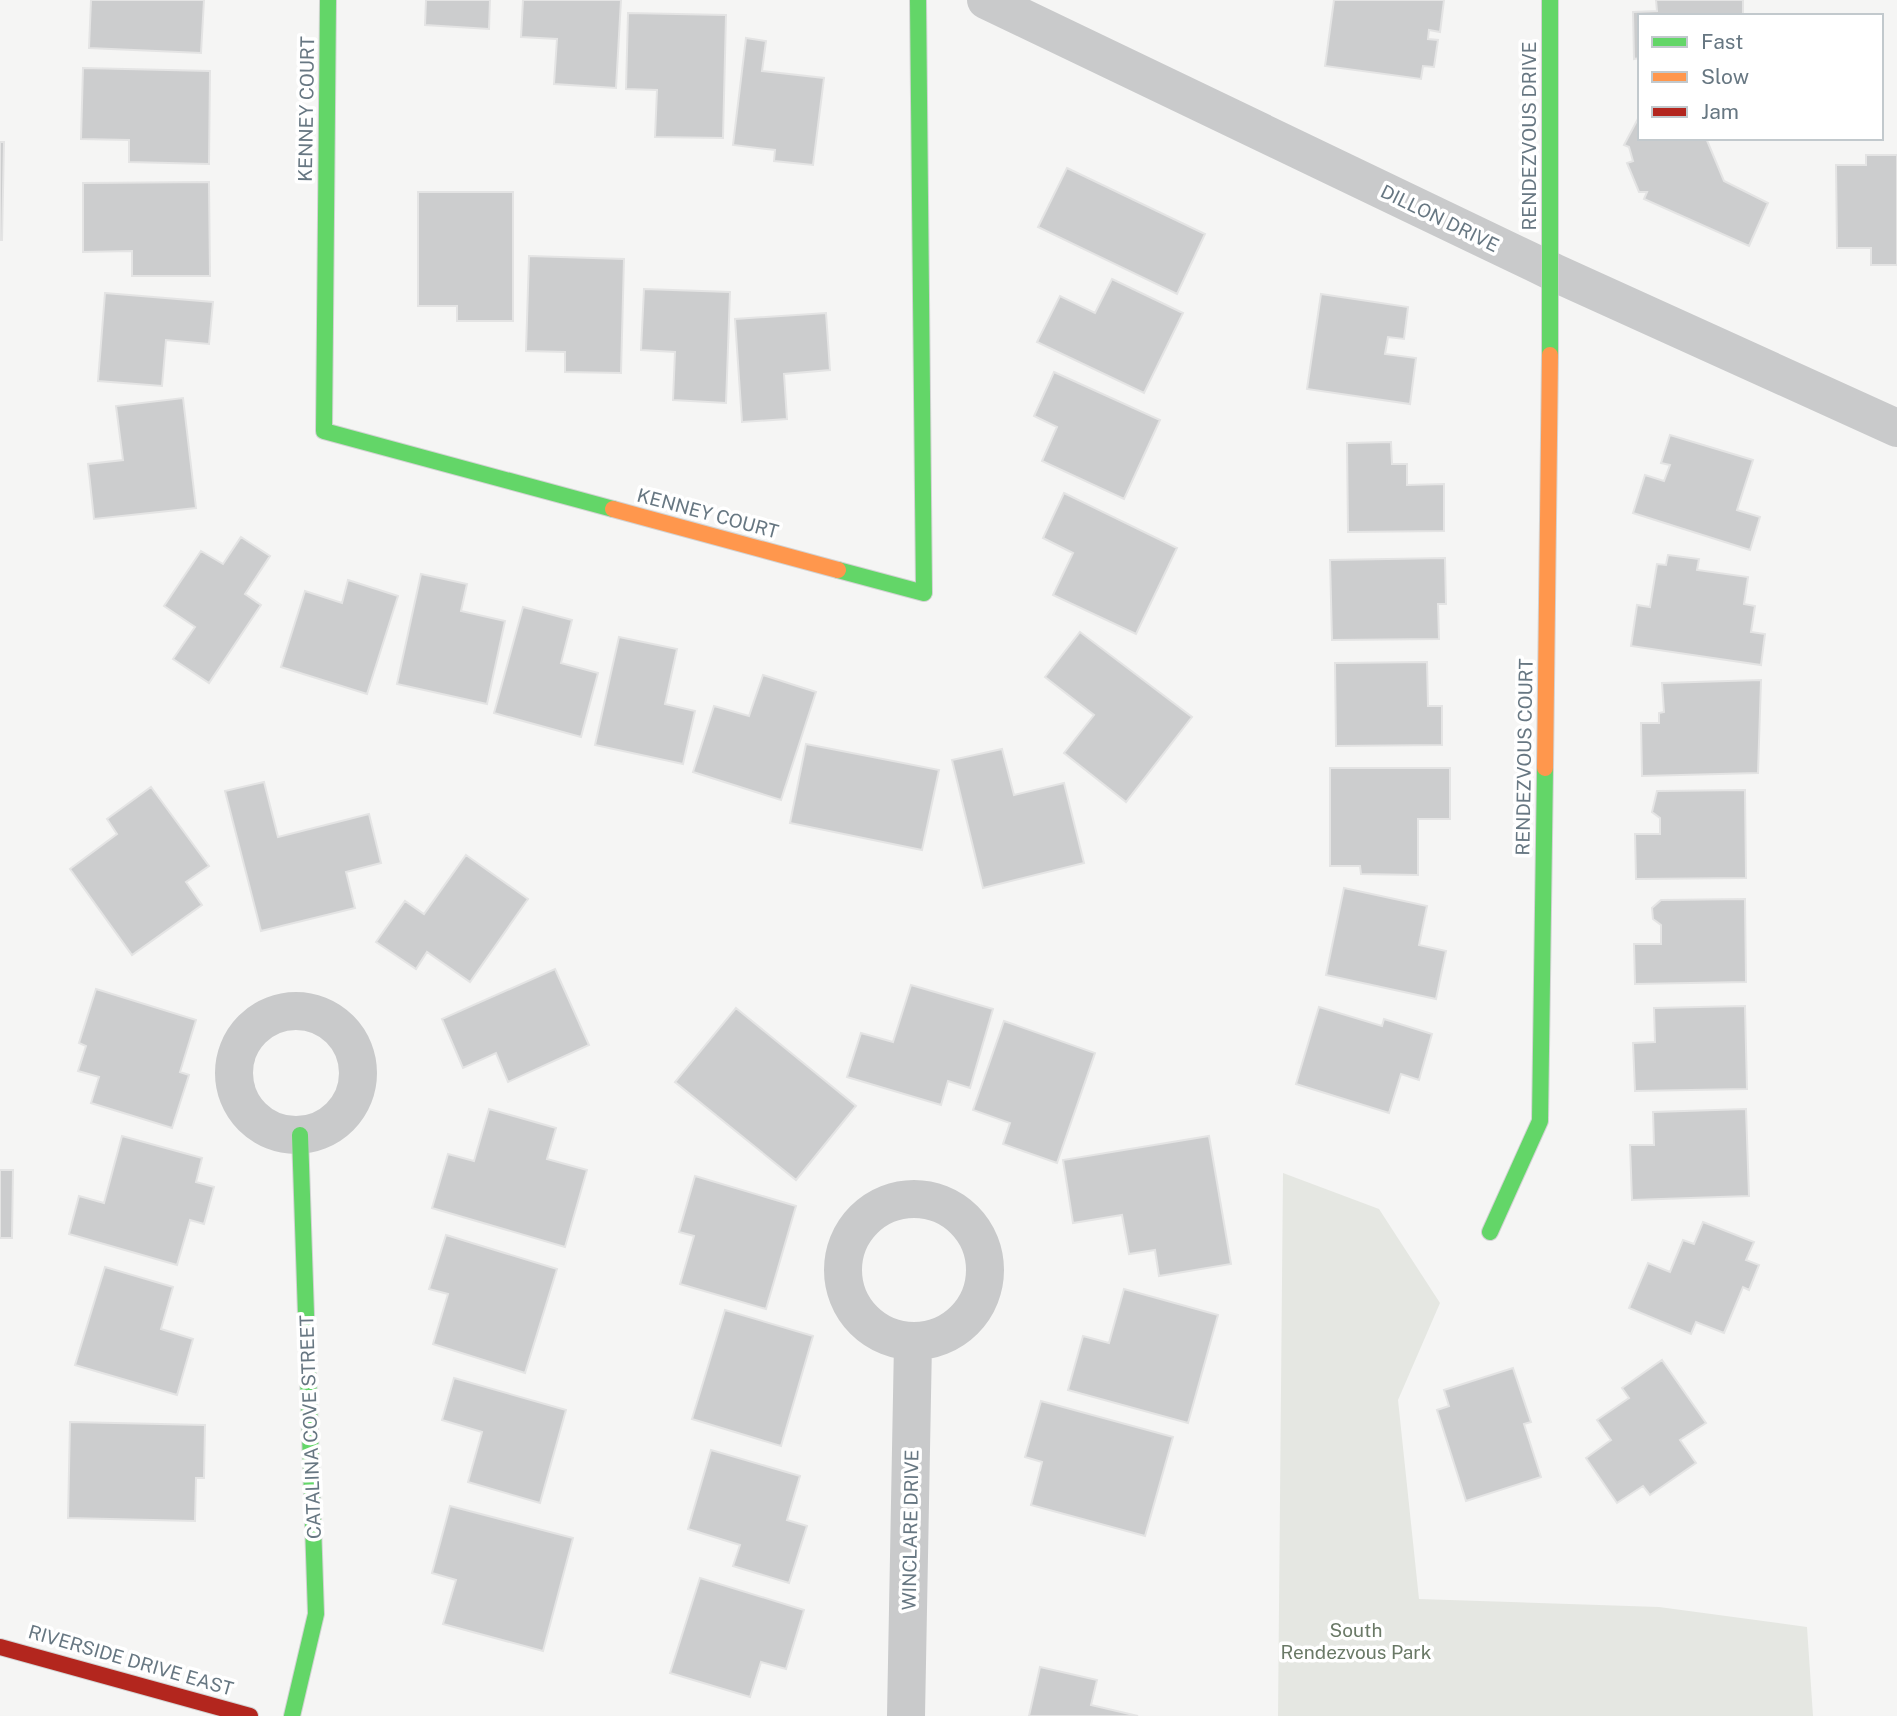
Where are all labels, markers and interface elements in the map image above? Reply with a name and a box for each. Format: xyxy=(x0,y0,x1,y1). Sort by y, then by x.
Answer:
legend xyxy=(1638,14,1883,140)
text: Fast xyxy=(1701,29,1743,54)
street label: KENNEY COURT xyxy=(294,36,318,182)
street label: RENDEZVOUS DRIVE xyxy=(1518,41,1540,231)
text: Slow xyxy=(1701,64,1749,89)
text: Jam xyxy=(1701,99,1739,124)
street label: DILLON DRIVE xyxy=(1377,180,1503,256)
street label: KENNEY COURT xyxy=(635,484,781,542)
street label: RENDEZVOUS COURT xyxy=(1511,658,1537,856)
street label: CATALINA COVE STREET xyxy=(295,1315,325,1539)
street label: WINCLARE DRIVE xyxy=(898,1449,922,1611)
park label: South Rendezvous Park xyxy=(1281,1619,1432,1663)
street label: RIVERSIDE DRIVE EAST xyxy=(26,1620,236,1700)

